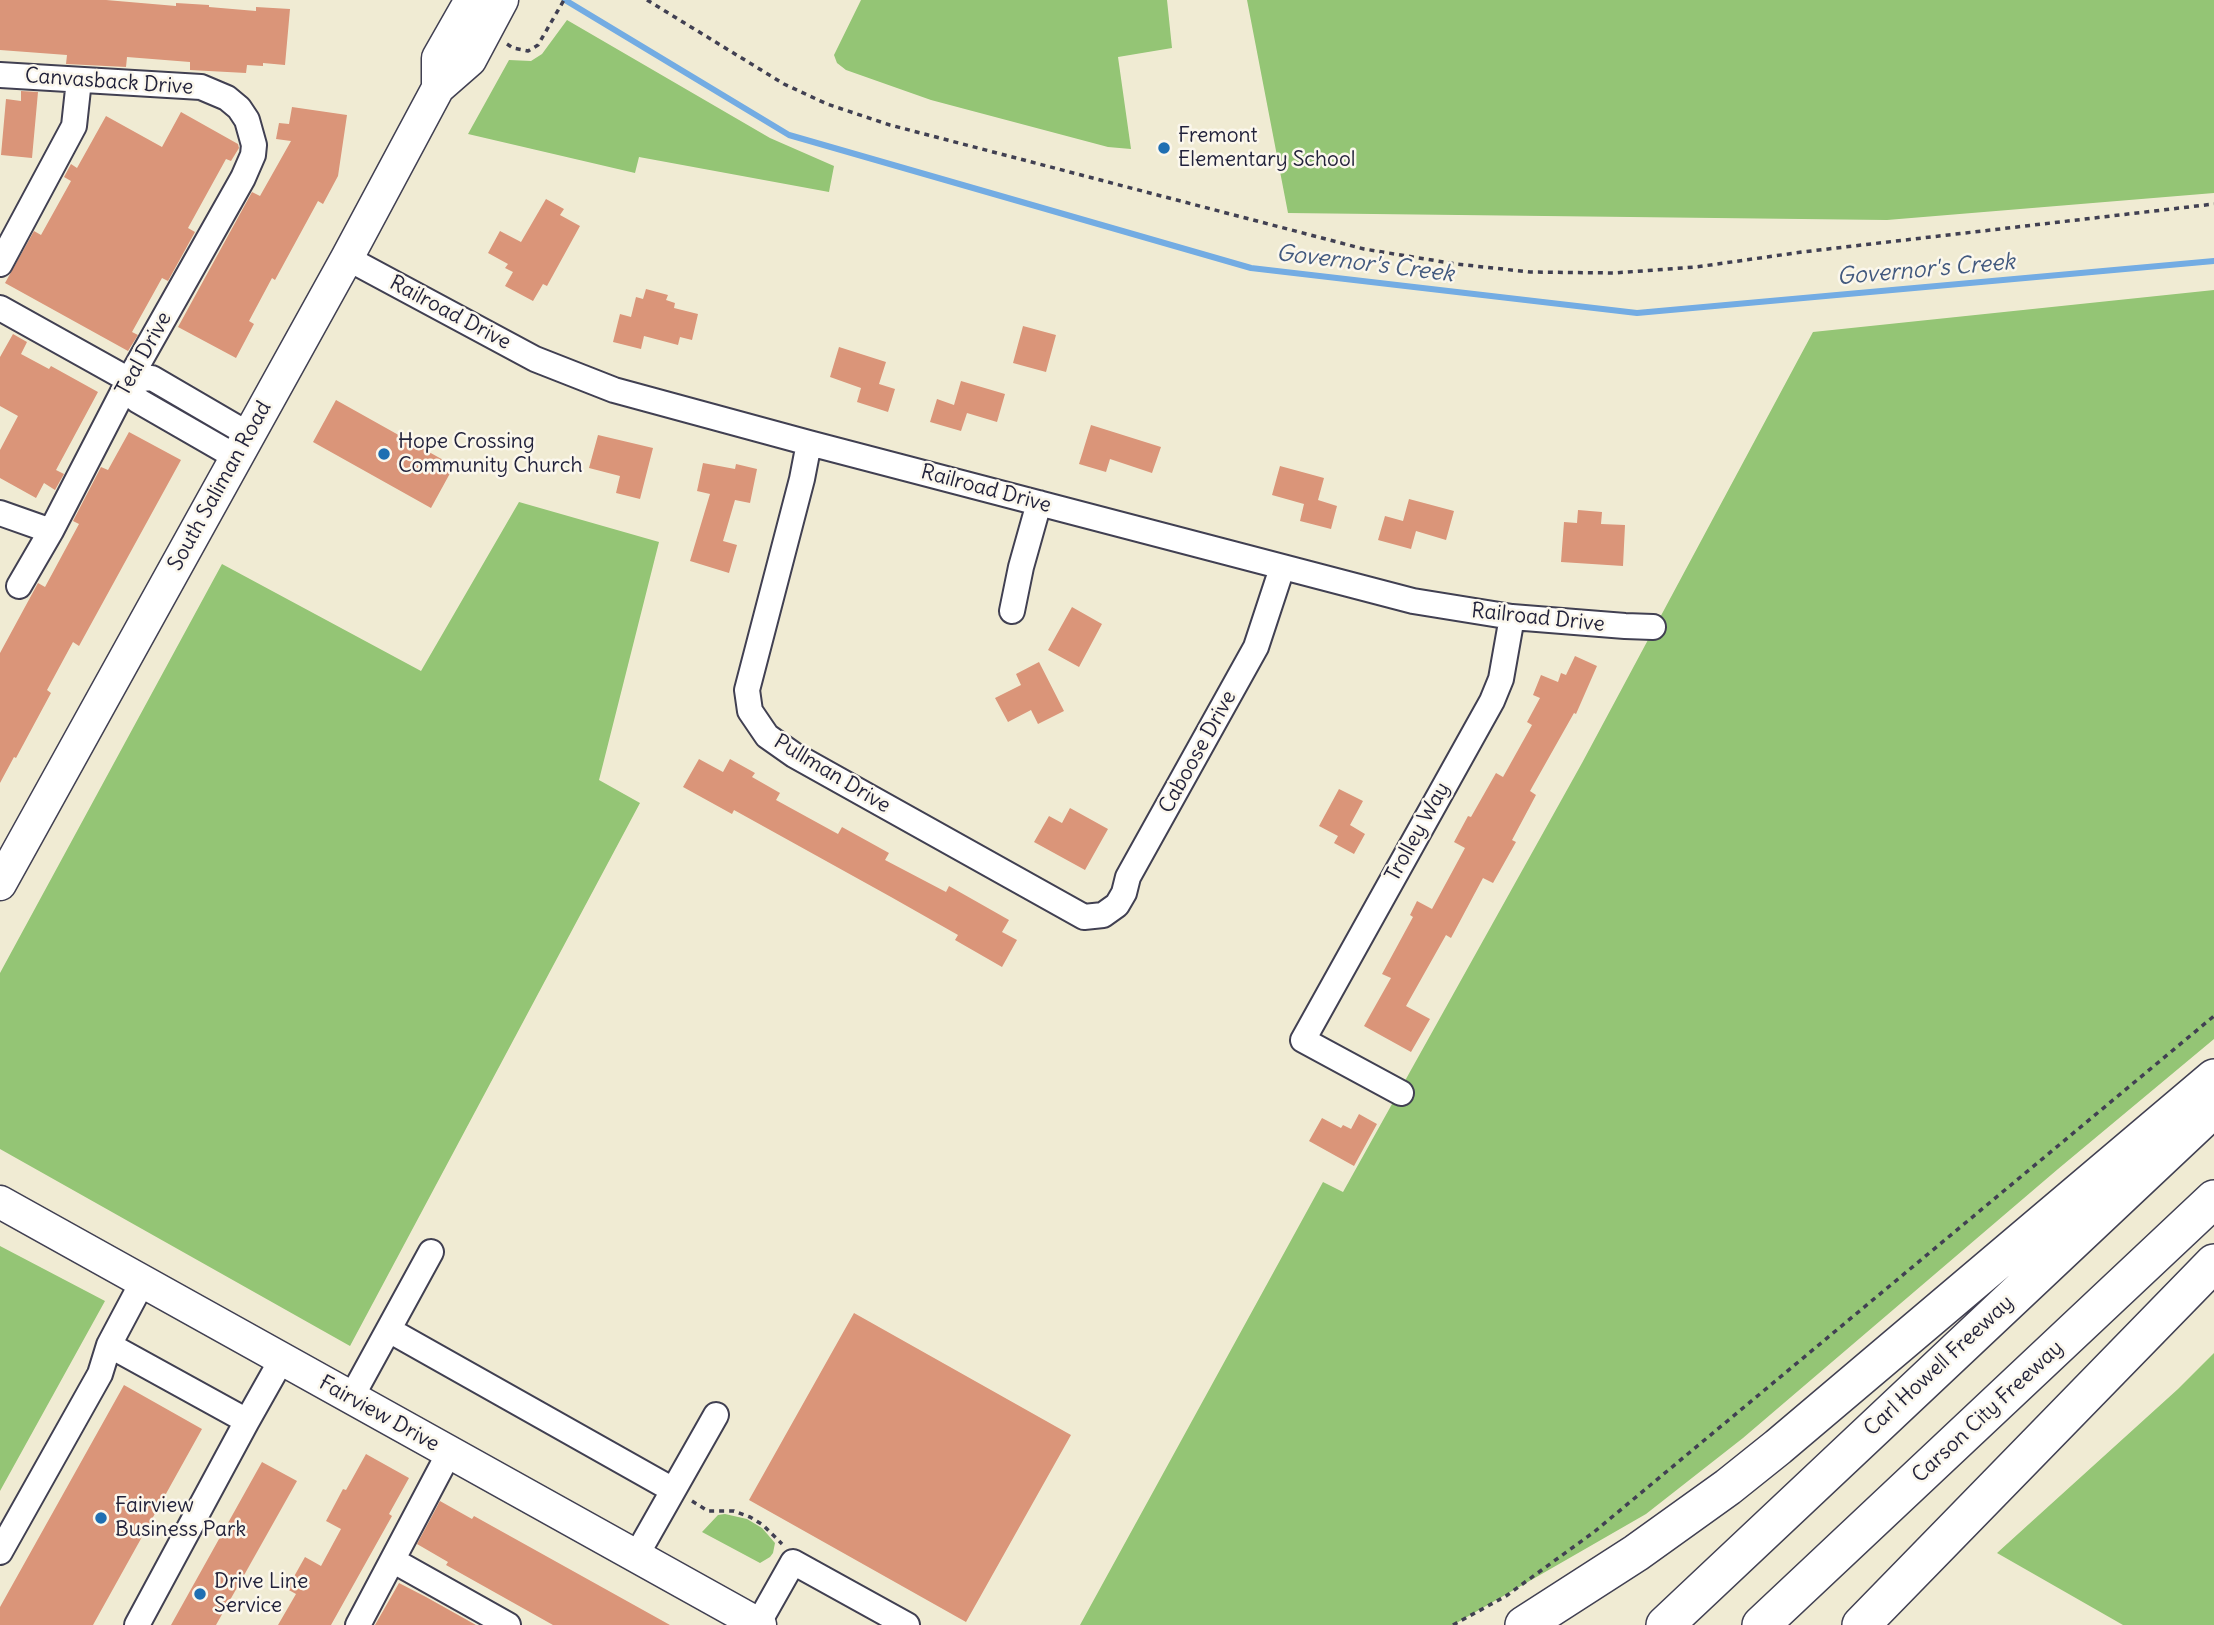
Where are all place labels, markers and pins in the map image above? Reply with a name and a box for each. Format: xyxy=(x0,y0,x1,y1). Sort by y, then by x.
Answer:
place label: Fremont Elementary School xyxy=(1178,123,1355,173)
marker: Fremont Elementary School xyxy=(1156,140,1172,156)
place label: Hope Crossing Community Church xyxy=(398,429,583,479)
marker: Hope Crossing Community Church xyxy=(376,446,392,462)
place label: Fairview Business Park xyxy=(115,1493,246,1543)
marker: Fairview Business Park xyxy=(93,1510,109,1526)
place label: Drive Line Service xyxy=(214,1569,308,1619)
marker: Drive Line Service xyxy=(192,1586,208,1602)

